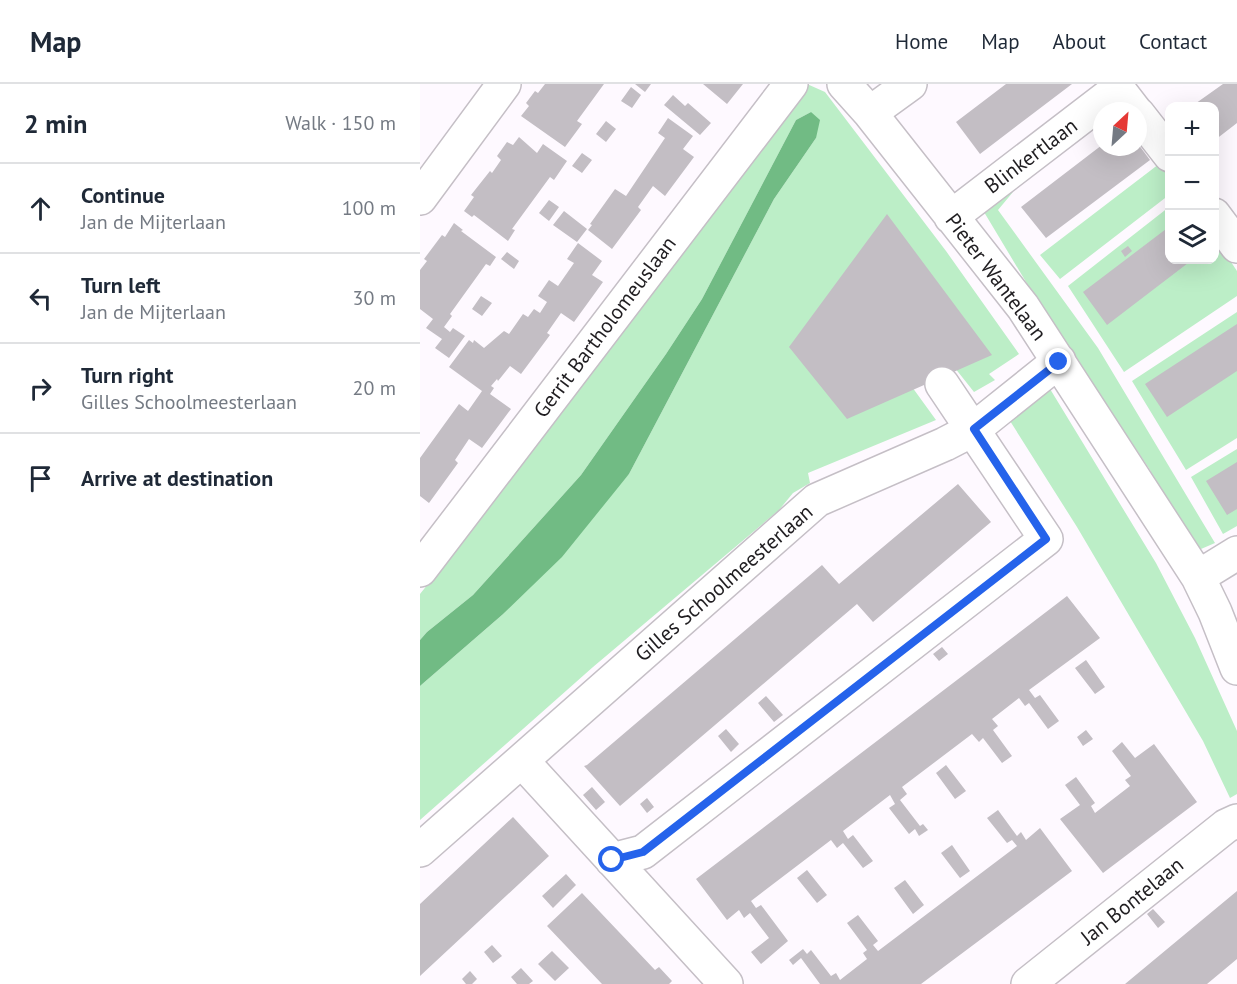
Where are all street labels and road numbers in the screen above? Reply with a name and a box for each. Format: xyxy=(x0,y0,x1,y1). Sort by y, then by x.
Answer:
street label: Blinkertlaan xyxy=(979,112,1082,199)
street label: Pieter Wantelaan xyxy=(940,208,1053,346)
street label: Gerrit Bartholomeuslaan xyxy=(528,231,682,423)
street label: Gilles Schoolmeesterlaan xyxy=(629,498,818,667)
street label: Jan Bontelaan xyxy=(1074,851,1189,951)

